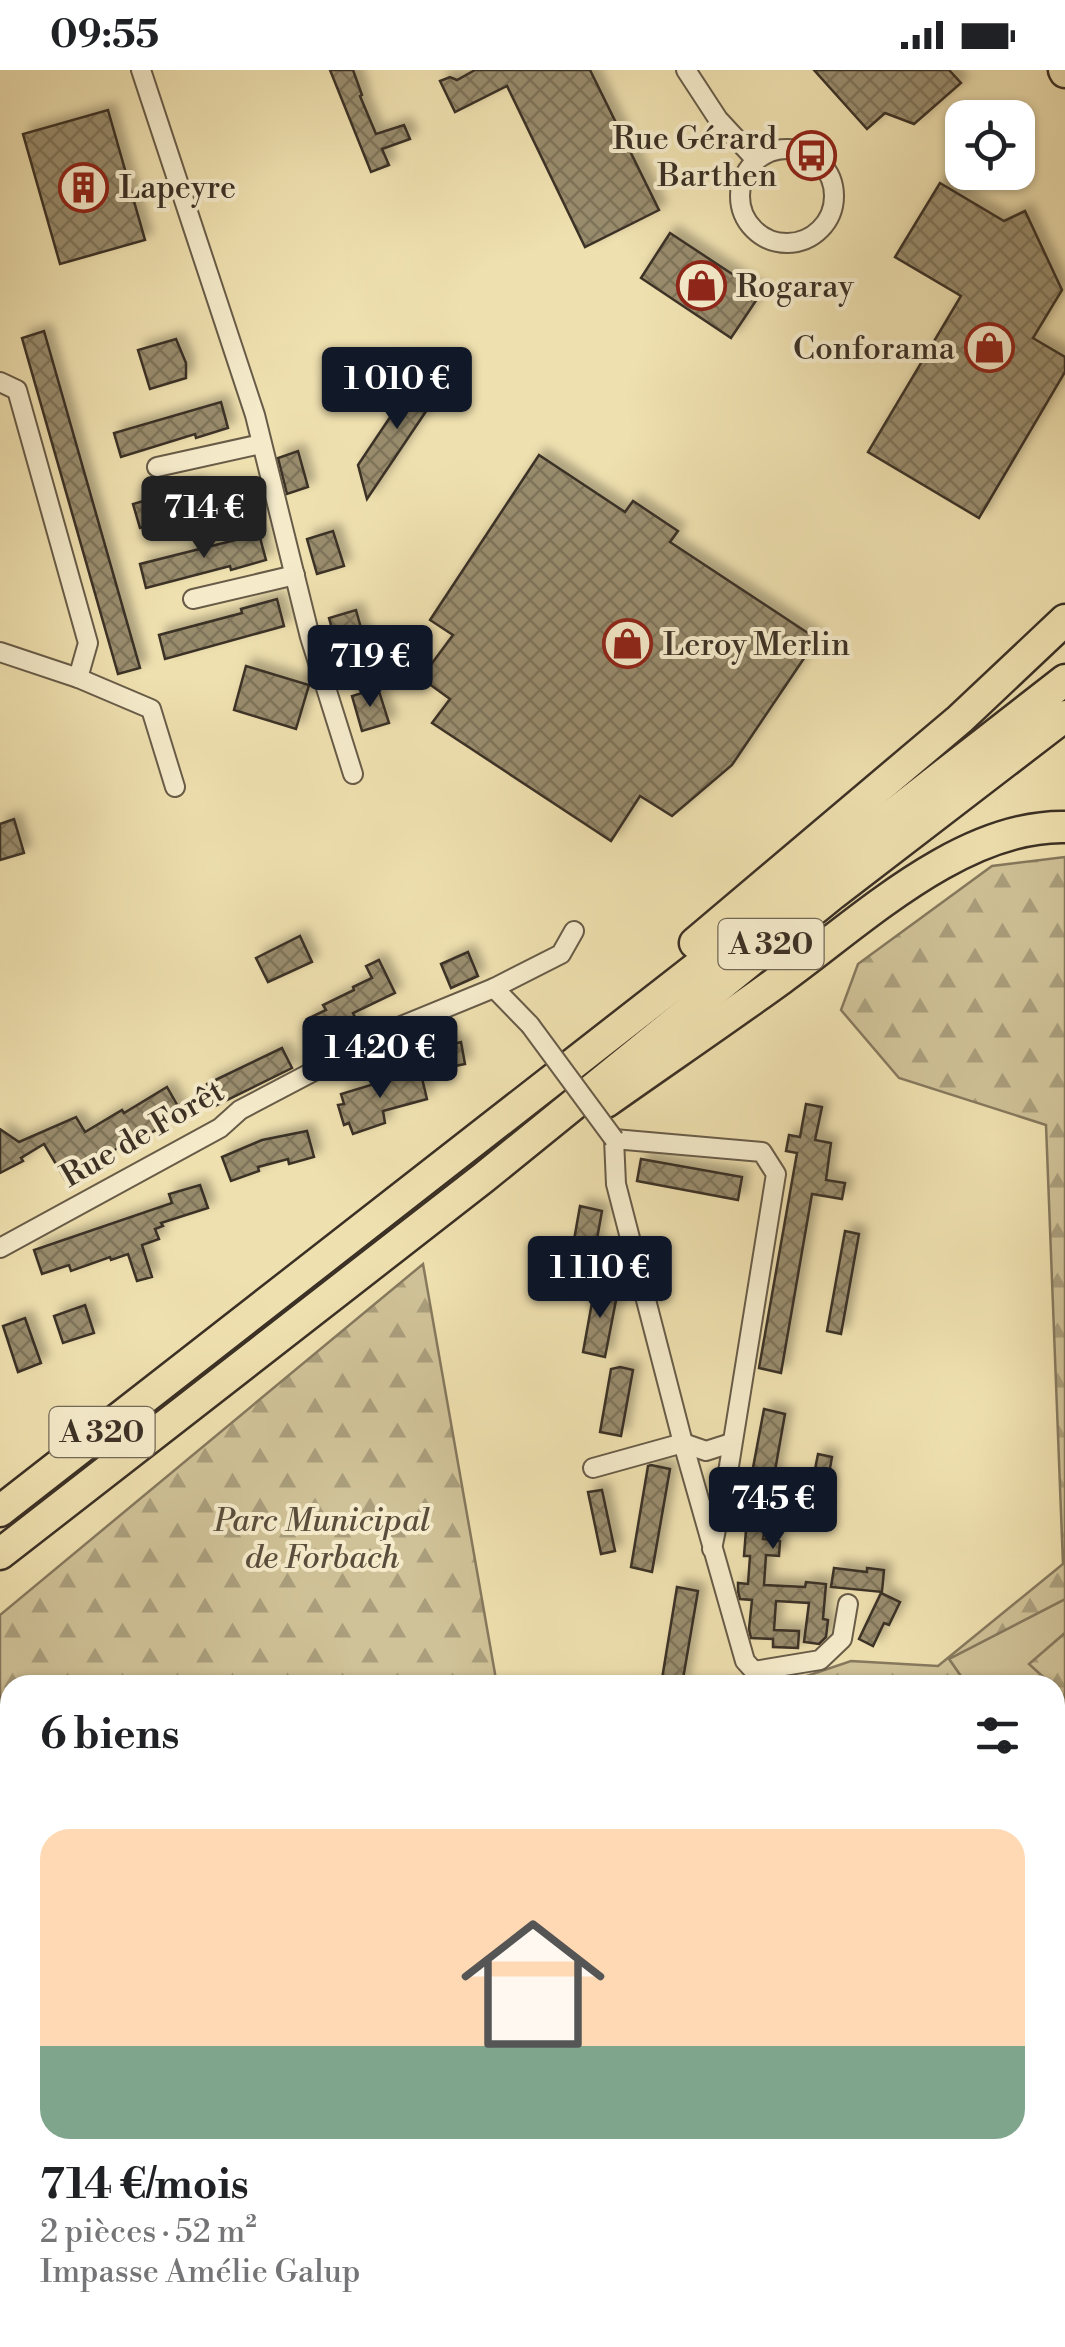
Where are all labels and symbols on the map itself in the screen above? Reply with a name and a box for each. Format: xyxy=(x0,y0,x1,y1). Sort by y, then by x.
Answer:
place label: Rue Gérard Barthen xyxy=(613,119,777,196)
bus stop icon: Rue Gérard Barthen xyxy=(786,130,838,182)
building icon: Lapeyre xyxy=(58,161,110,213)
place label: Lapeyre xyxy=(119,168,236,208)
shop icon: Rogaray xyxy=(675,260,727,312)
place label: Rogaray xyxy=(736,267,854,307)
shop icon: Conforama xyxy=(964,322,1016,374)
place label: Conforama xyxy=(793,329,956,369)
pin: 1 010 € xyxy=(305,347,489,432)
pin: 714 € xyxy=(134,476,274,561)
shop icon: Leroy Merlin xyxy=(602,618,654,670)
pin: 719 € xyxy=(300,625,440,710)
place label: Leroy Merlin xyxy=(663,625,850,665)
road number: A 320 xyxy=(718,919,824,969)
pin: 1 420 € xyxy=(288,1016,472,1101)
street label: Rue de Forêt xyxy=(54,1071,231,1197)
pin: 1 110 € xyxy=(508,1236,692,1321)
road number: A 320 xyxy=(49,1407,154,1457)
pin: 745 € xyxy=(703,1467,843,1552)
park label: Parc Municipal de Forbach xyxy=(213,1501,431,1578)

